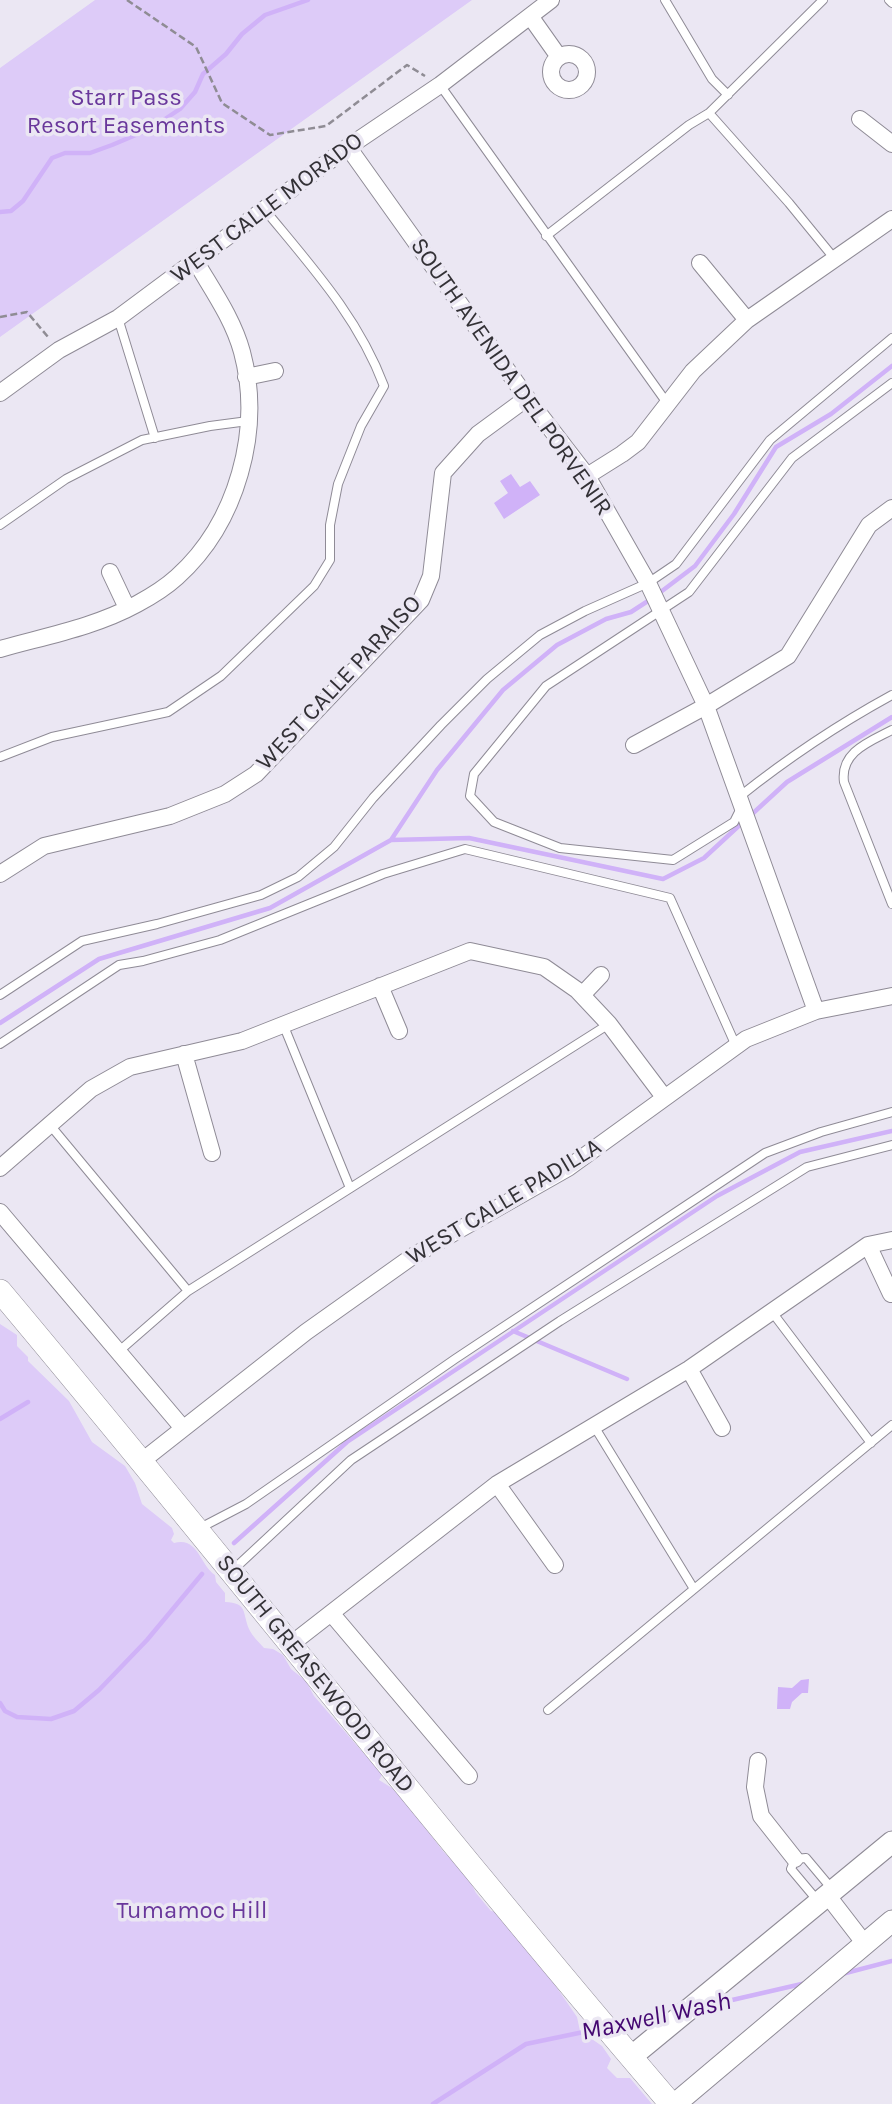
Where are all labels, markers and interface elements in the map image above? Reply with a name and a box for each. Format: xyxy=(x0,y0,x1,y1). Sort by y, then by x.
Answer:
park label: Starr Pass Resort Easements xyxy=(27,84,225,140)
street label: WEST CALLE MORADO xyxy=(165,126,369,290)
street label: SOUTH AVENIDA DEL PORVENIR xyxy=(404,233,618,521)
street label: WEST CALLE PARAISO xyxy=(251,590,427,776)
street label: WEST CALLE PADILLA xyxy=(401,1132,607,1272)
street label: SOUTH GREASEWOOD ROAD xyxy=(210,1549,420,1799)
park label: Tumamoc Hill xyxy=(117,1897,267,1925)
water label: Maxwell Wash xyxy=(578,1986,734,2048)

